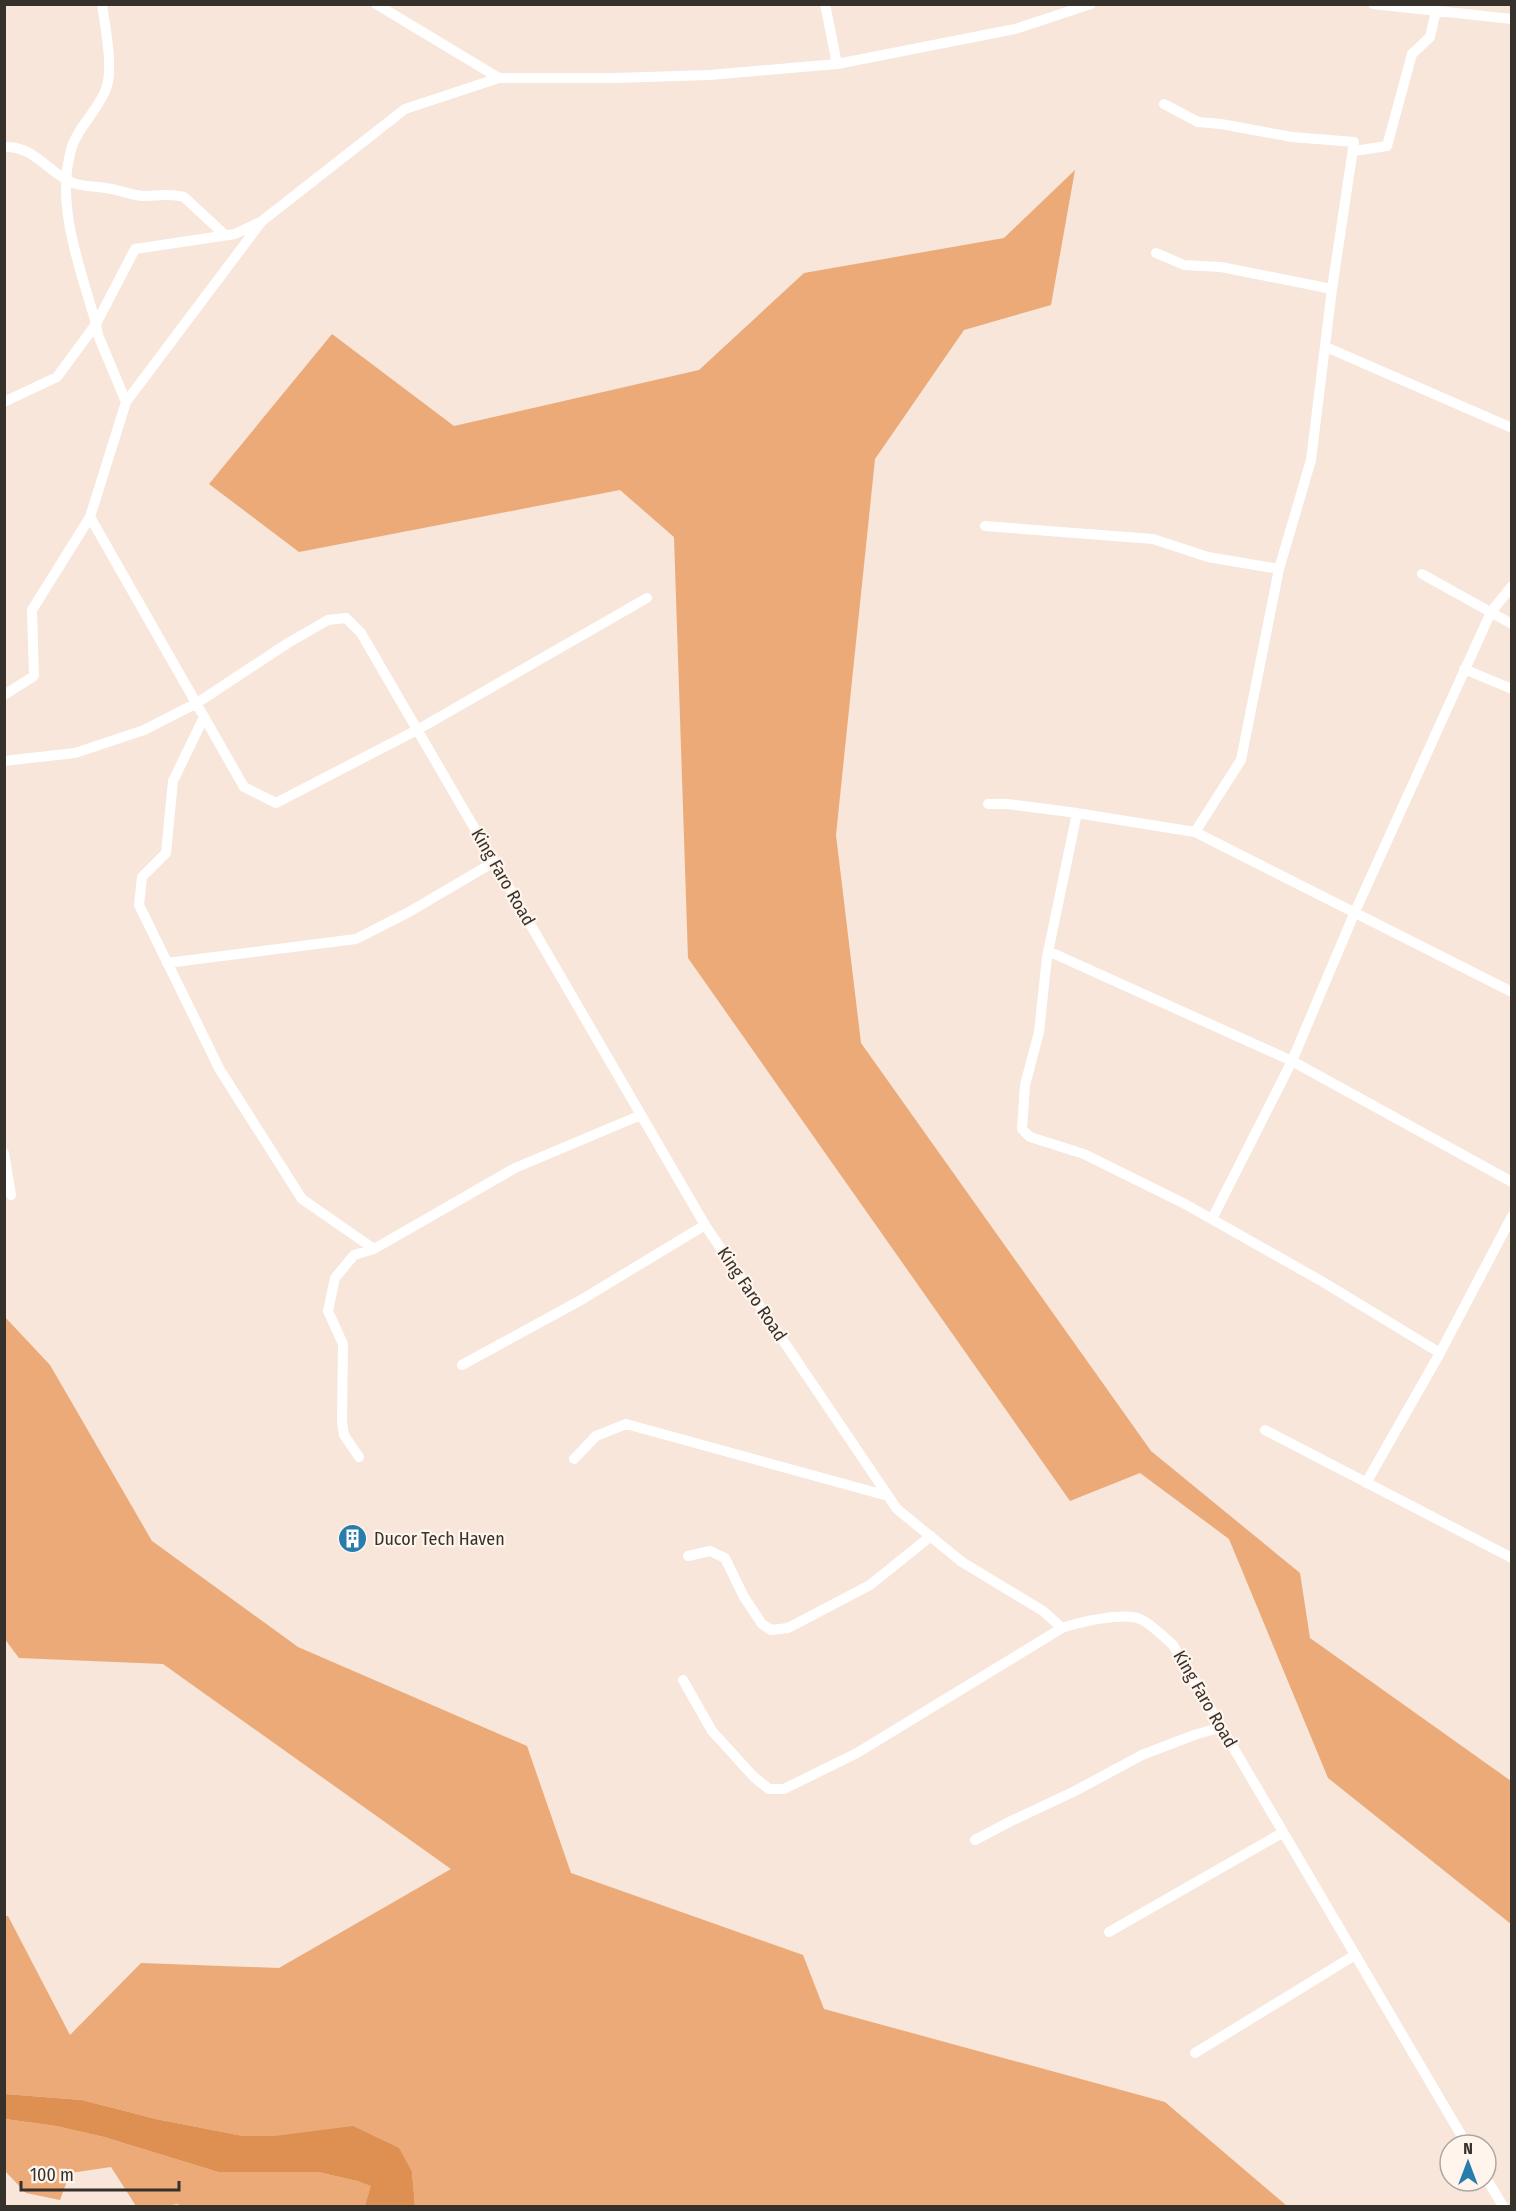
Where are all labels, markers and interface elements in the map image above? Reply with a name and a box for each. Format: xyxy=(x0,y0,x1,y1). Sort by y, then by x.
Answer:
street label: King Faro Road xyxy=(466,824,540,930)
street label: King Faro Road xyxy=(713,1243,791,1345)
building icon: Ducor Tech Haven xyxy=(337,1523,369,1555)
place label: Ducor Tech Haven xyxy=(374,1528,505,1550)
street label: King Faro Road xyxy=(1168,1646,1242,1752)
north arrow xyxy=(1438,2133,1498,2193)
text: N xyxy=(1463,2139,1473,2158)
scale bar xyxy=(21,2154,178,2192)
text: 100 m xyxy=(30,2164,74,2186)

